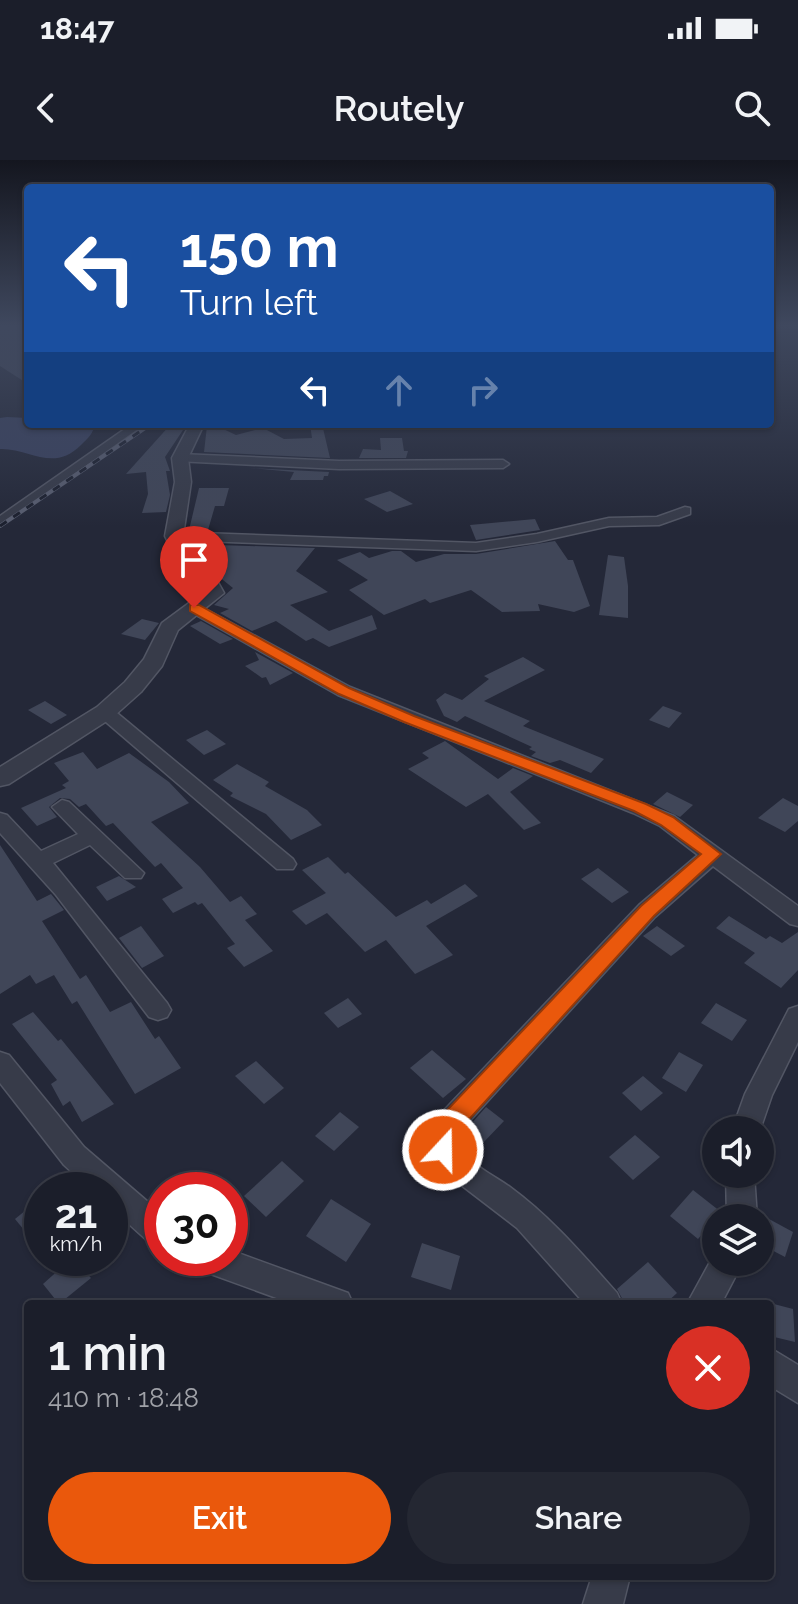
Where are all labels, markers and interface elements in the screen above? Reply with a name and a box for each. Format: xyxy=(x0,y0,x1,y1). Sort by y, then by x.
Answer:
text: 18:47 xyxy=(40,11,114,46)
icon: back xyxy=(24,86,68,130)
icon: search xyxy=(730,86,774,130)
text: Routely xyxy=(334,87,464,129)
text: 150 m xyxy=(180,214,339,280)
icon: left xyxy=(48,216,152,320)
text: Turn left xyxy=(180,281,318,323)
icon: left xyxy=(293,368,337,412)
icon: ahead xyxy=(377,368,421,412)
icon: right xyxy=(461,368,505,412)
pin xyxy=(160,526,228,608)
icon: arrive xyxy=(172,538,216,582)
position arrow xyxy=(401,1108,485,1192)
map controls xyxy=(702,1116,774,1276)
button: sound xyxy=(702,1116,774,1188)
speed limit sign: 30 xyxy=(144,1172,248,1276)
text: 21 xyxy=(55,1190,97,1237)
button: layers xyxy=(702,1204,774,1276)
text: km/h xyxy=(50,1232,102,1256)
text: 1 min xyxy=(48,1325,167,1381)
button: close xyxy=(666,1326,750,1410)
text: 410 m · 18:48 xyxy=(48,1383,199,1413)
button: Exit xyxy=(48,1472,391,1564)
button: Share xyxy=(407,1472,750,1564)

